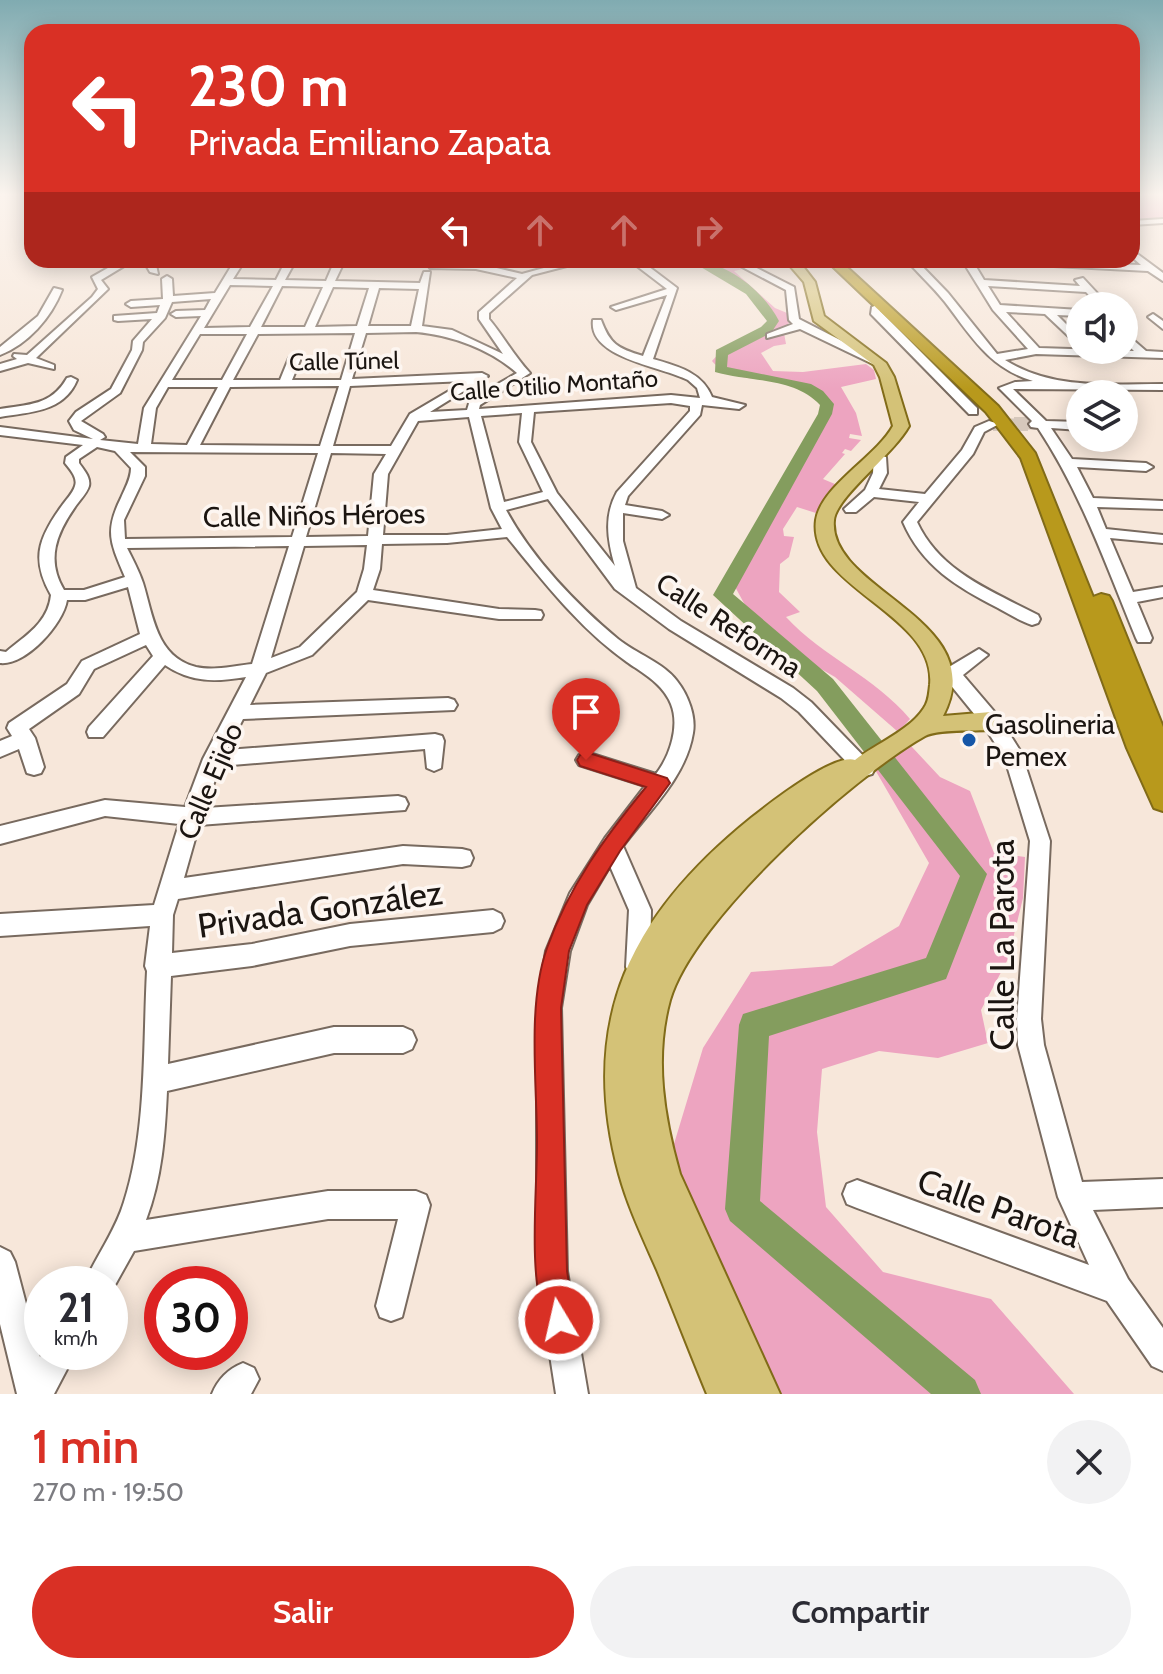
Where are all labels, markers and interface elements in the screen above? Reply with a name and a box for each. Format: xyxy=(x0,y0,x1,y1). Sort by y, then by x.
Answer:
text: 230 m xyxy=(188,52,349,120)
icon: left xyxy=(56,56,160,160)
text: Privada Emiliano Zapata xyxy=(188,120,551,164)
icon: left xyxy=(434,208,478,252)
icon: ahead xyxy=(518,208,562,252)
icon: ahead xyxy=(602,208,646,252)
icon: right xyxy=(686,208,730,252)
map controls xyxy=(1066,292,1138,452)
button: sound xyxy=(1066,292,1138,364)
street label: Calle Túnel xyxy=(289,346,399,376)
street label: Calle Otilio Montaño xyxy=(449,363,659,407)
button: layers xyxy=(1066,380,1138,452)
street label: Calle Niños Héroes xyxy=(203,496,425,534)
street label: Calle Reforma xyxy=(650,565,808,685)
pin xyxy=(552,678,620,760)
icon: arrive xyxy=(564,690,608,734)
place label: Gasolineria Pemex xyxy=(985,707,1116,773)
street label: Calle Ejido xyxy=(170,718,250,844)
marker: Gasolineria Pemex xyxy=(960,731,978,749)
street label: Calle La Parota xyxy=(981,839,1023,1051)
street label: Privada González xyxy=(195,871,445,947)
street label: Calle Parota xyxy=(912,1159,1087,1257)
speed limit sign: 30 xyxy=(144,1266,248,1370)
position arrow xyxy=(517,1278,601,1362)
text: 21 xyxy=(58,1283,94,1332)
text: km/h xyxy=(54,1326,98,1350)
text: 1 min xyxy=(32,1417,139,1475)
button: close xyxy=(1047,1420,1131,1504)
text: 270 m · 19:50 xyxy=(32,1476,184,1508)
button: Salir xyxy=(32,1566,574,1658)
button: Compartir xyxy=(590,1566,1131,1658)

